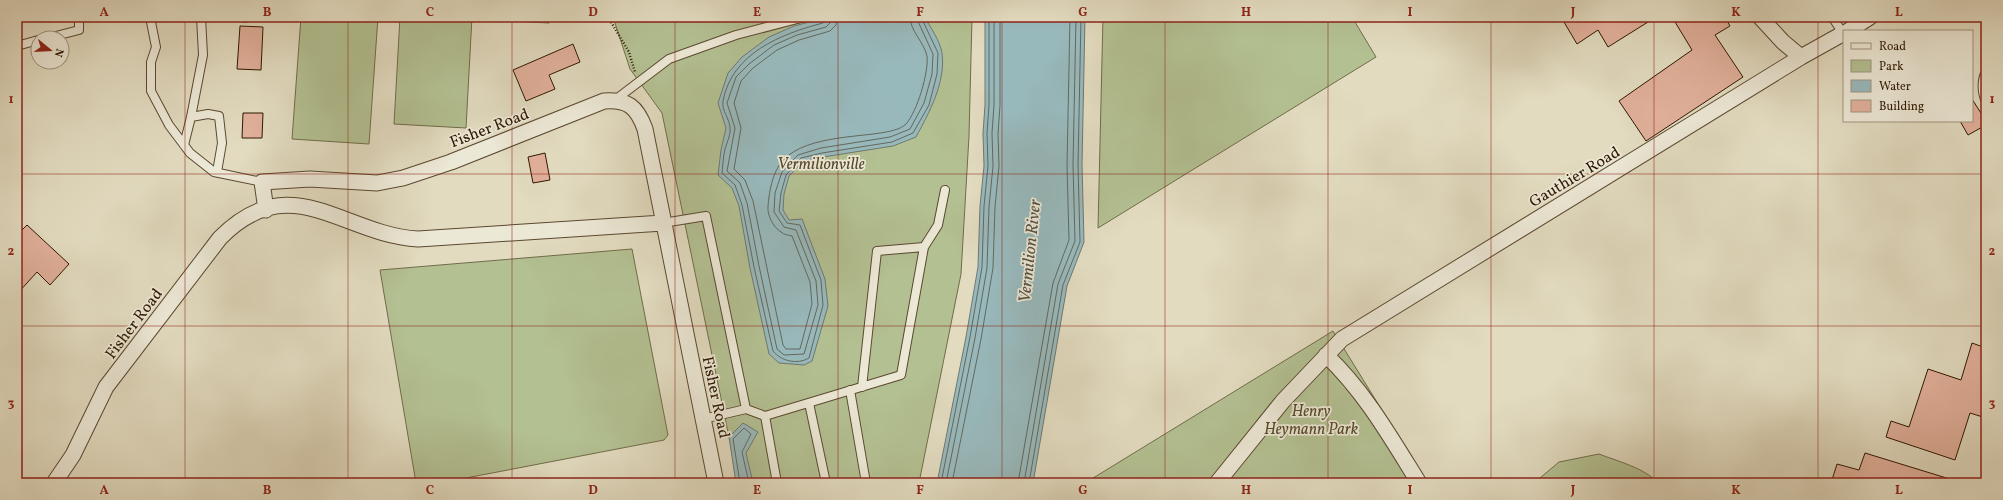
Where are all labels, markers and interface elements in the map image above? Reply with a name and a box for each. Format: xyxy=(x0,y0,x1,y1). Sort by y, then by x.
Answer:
text: A xyxy=(99,4,109,22)
text: B xyxy=(263,4,272,22)
text: C xyxy=(426,4,434,22)
text: D xyxy=(588,4,598,22)
text: E xyxy=(753,4,761,22)
text: F xyxy=(916,4,924,22)
text: G xyxy=(1078,4,1088,22)
text: H xyxy=(1241,4,1251,22)
text: I xyxy=(1408,4,1413,22)
text: J xyxy=(1570,4,1576,22)
text: K xyxy=(1731,4,1741,22)
text: L xyxy=(1895,4,1903,22)
north arrow xyxy=(30,30,70,70)
legend xyxy=(1843,30,1973,122)
text: Road xyxy=(1879,39,1906,55)
text: N xyxy=(50,47,66,59)
text: Park xyxy=(1879,59,1904,75)
text: Water xyxy=(1879,79,1911,95)
text: 1 xyxy=(8,91,14,109)
text: 1 xyxy=(1989,91,1995,109)
text: Building xyxy=(1879,99,1924,115)
street label: Fisher Road xyxy=(447,104,533,154)
street label: Gauthier Road xyxy=(1526,142,1625,213)
park label: Vermilionville xyxy=(777,154,865,176)
water label: Vermilion River xyxy=(1014,198,1047,304)
text: 2 xyxy=(8,243,15,261)
text: 2 xyxy=(1989,243,1996,261)
street label: Fisher Road xyxy=(101,284,168,364)
street label: Fisher Road xyxy=(696,354,734,440)
text: 3 xyxy=(8,395,15,413)
text: 3 xyxy=(1989,395,1996,413)
park label: Henry Heymann Park xyxy=(1264,401,1359,441)
text: A xyxy=(99,482,109,500)
text: B xyxy=(263,482,272,500)
text: C xyxy=(426,482,434,500)
text: D xyxy=(588,482,598,500)
text: E xyxy=(753,482,761,500)
text: F xyxy=(916,482,924,500)
text: G xyxy=(1078,482,1088,500)
text: H xyxy=(1241,482,1251,500)
text: I xyxy=(1408,482,1413,500)
text: J xyxy=(1570,482,1576,500)
text: K xyxy=(1731,482,1741,500)
text: L xyxy=(1895,482,1903,500)

